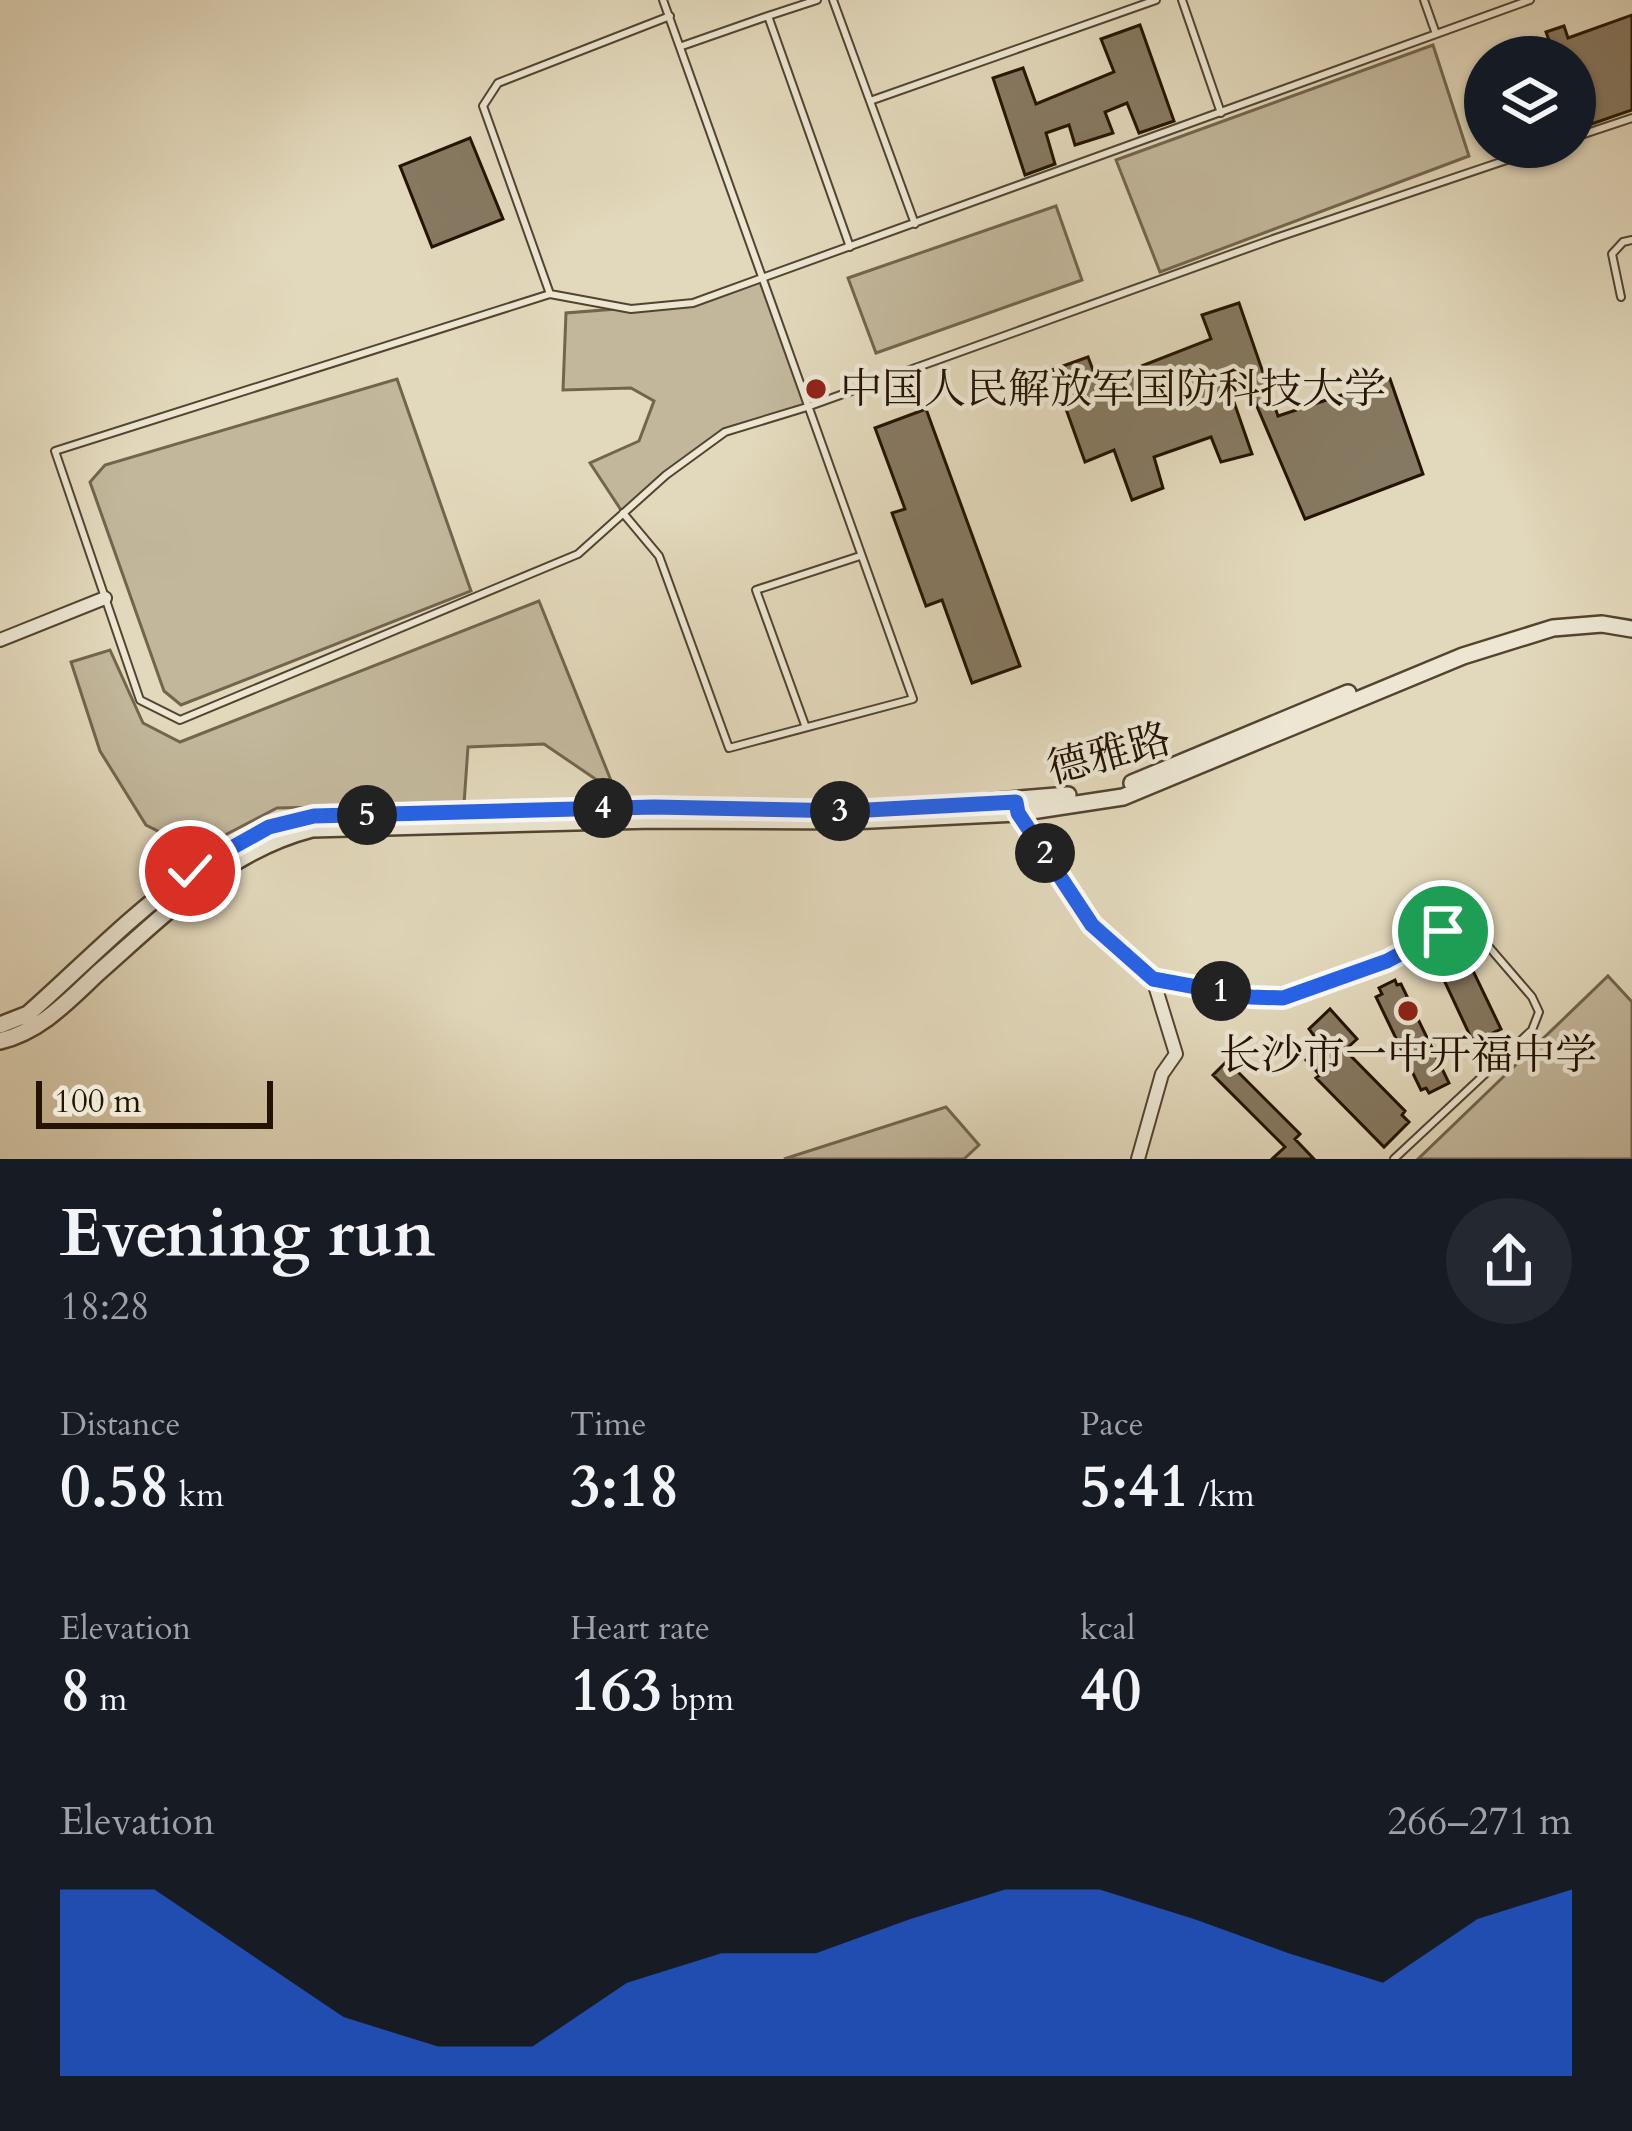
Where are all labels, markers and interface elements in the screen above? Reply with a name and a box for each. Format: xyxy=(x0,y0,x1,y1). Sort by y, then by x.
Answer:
map controls xyxy=(1464,36,1596,168)
button: layers xyxy=(1464,36,1596,168)
place label: 中国人民解放军国防科技大学 xyxy=(840,361,1386,418)
marker: 中国人民解放军国防科技大学 xyxy=(803,376,829,402)
street label: 德雅路 xyxy=(1041,710,1177,798)
pin: 4 xyxy=(573,778,633,838)
pin: 3 xyxy=(810,781,870,841)
pin: 5 xyxy=(337,785,397,845)
text: 4 xyxy=(595,785,611,830)
text: 3 xyxy=(832,788,848,833)
text: 5 xyxy=(359,792,375,837)
pin xyxy=(139,820,241,922)
pin: 2 xyxy=(1015,823,1075,883)
text: 2 xyxy=(1037,830,1053,875)
icon: check xyxy=(157,838,223,904)
pin xyxy=(1392,880,1494,982)
icon: arrive xyxy=(1410,898,1476,964)
pin: 1 xyxy=(1191,961,1251,1021)
text: 1 xyxy=(1213,968,1229,1013)
marker: 长沙市一中开福中学 xyxy=(1395,998,1421,1024)
place label: 长沙市一中开福中学 xyxy=(1219,1027,1597,1084)
scale bar xyxy=(36,1075,273,1128)
text: 100 m xyxy=(54,1079,141,1124)
text: Evening run xyxy=(60,1190,435,1279)
button: share xyxy=(1446,1198,1572,1324)
text: 18:28 xyxy=(60,1280,150,1333)
text: Distance xyxy=(60,1402,181,1447)
text: Time xyxy=(570,1402,646,1447)
text: Pace xyxy=(1080,1402,1144,1447)
text: 0.58 xyxy=(60,1447,170,1528)
text: 3:18 xyxy=(570,1447,680,1528)
text: 5:41 xyxy=(1080,1447,1190,1528)
text: km xyxy=(170,1473,224,1518)
text: /km xyxy=(1190,1473,1255,1518)
text: Elevation xyxy=(60,1606,191,1651)
text: Heart rate xyxy=(570,1606,710,1651)
text: kcal xyxy=(1080,1606,1135,1651)
text: 8 xyxy=(60,1651,91,1732)
text: 163 xyxy=(570,1651,662,1732)
text: 40 xyxy=(1080,1651,1141,1732)
text: m xyxy=(91,1677,128,1722)
text: bpm xyxy=(662,1677,734,1722)
text: Elevation xyxy=(60,1795,215,1848)
text: 266–271 m xyxy=(1387,1795,1572,1848)

